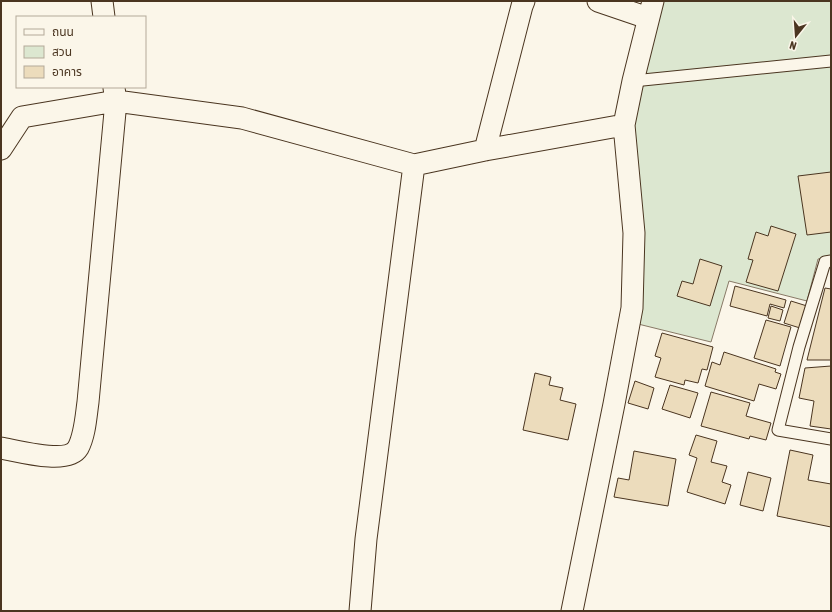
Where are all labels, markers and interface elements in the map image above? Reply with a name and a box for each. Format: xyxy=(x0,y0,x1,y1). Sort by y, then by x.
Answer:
legend xyxy=(16,16,146,88)
north arrow xyxy=(776,16,816,56)
text: ถนน xyxy=(52,25,74,39)
text: N xyxy=(788,39,798,52)
text: สวน xyxy=(52,45,72,59)
text: อาคาร xyxy=(52,65,82,79)

